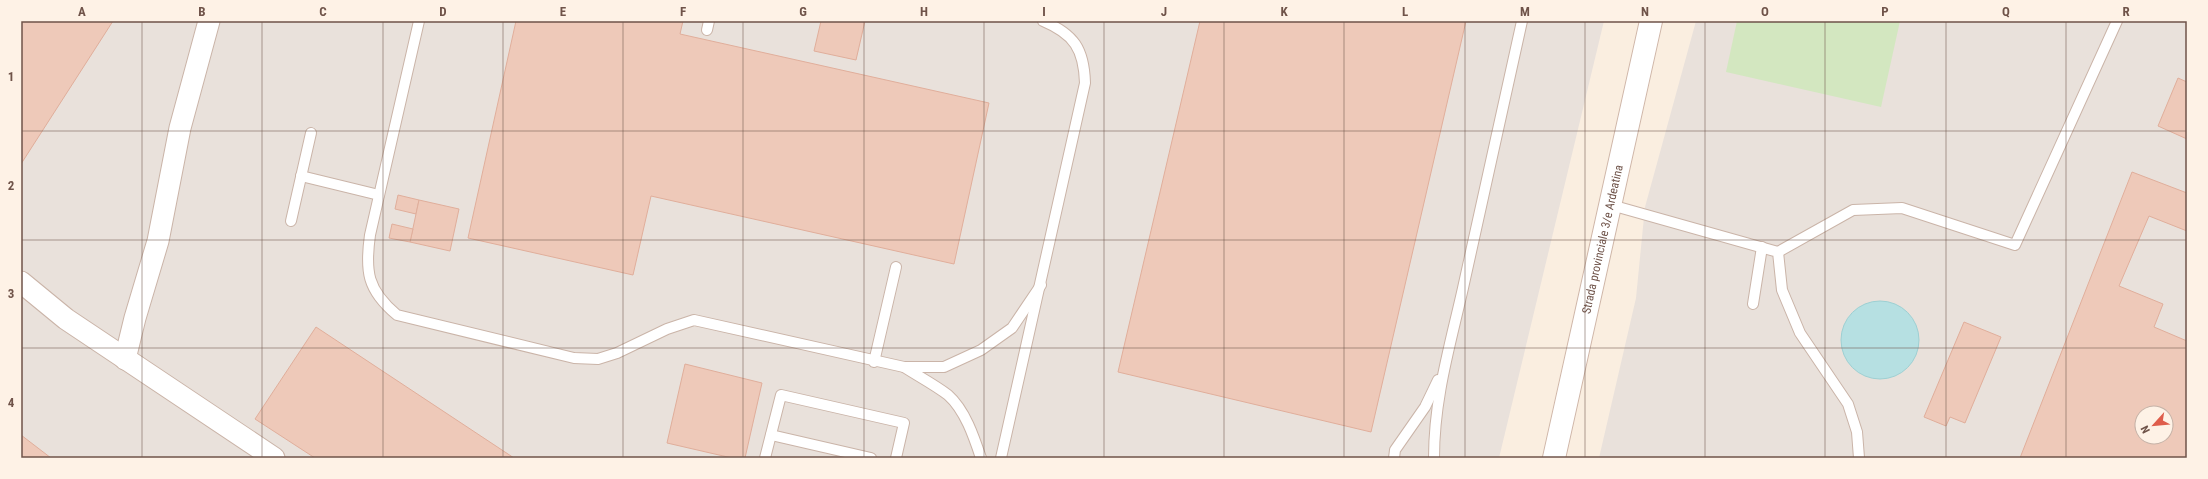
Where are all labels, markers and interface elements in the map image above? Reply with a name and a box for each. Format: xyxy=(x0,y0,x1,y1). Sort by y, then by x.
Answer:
text: A xyxy=(78,4,86,19)
text: B xyxy=(198,4,206,19)
text: C xyxy=(319,4,327,19)
text: D xyxy=(439,4,447,19)
text: E xyxy=(560,4,567,19)
text: F xyxy=(680,4,686,19)
text: G xyxy=(799,4,807,19)
text: H xyxy=(920,4,928,19)
text: I xyxy=(1042,4,1046,19)
text: J xyxy=(1161,4,1167,19)
text: K xyxy=(1280,4,1288,19)
text: L xyxy=(1402,4,1408,19)
text: M xyxy=(1520,4,1530,19)
text: N xyxy=(1641,4,1649,19)
text: O xyxy=(1761,4,1769,19)
text: P xyxy=(1881,4,1889,19)
text: Q xyxy=(2002,4,2010,19)
text: R xyxy=(2122,4,2130,19)
text: 1 xyxy=(8,69,14,84)
street label: Strada provinciale 3/e Ardeatina xyxy=(1579,163,1626,315)
text: 2 xyxy=(8,178,15,193)
text: 3 xyxy=(8,286,14,301)
text: 4 xyxy=(8,395,15,410)
north arrow xyxy=(2134,405,2174,445)
text: N xyxy=(2138,423,2153,435)

